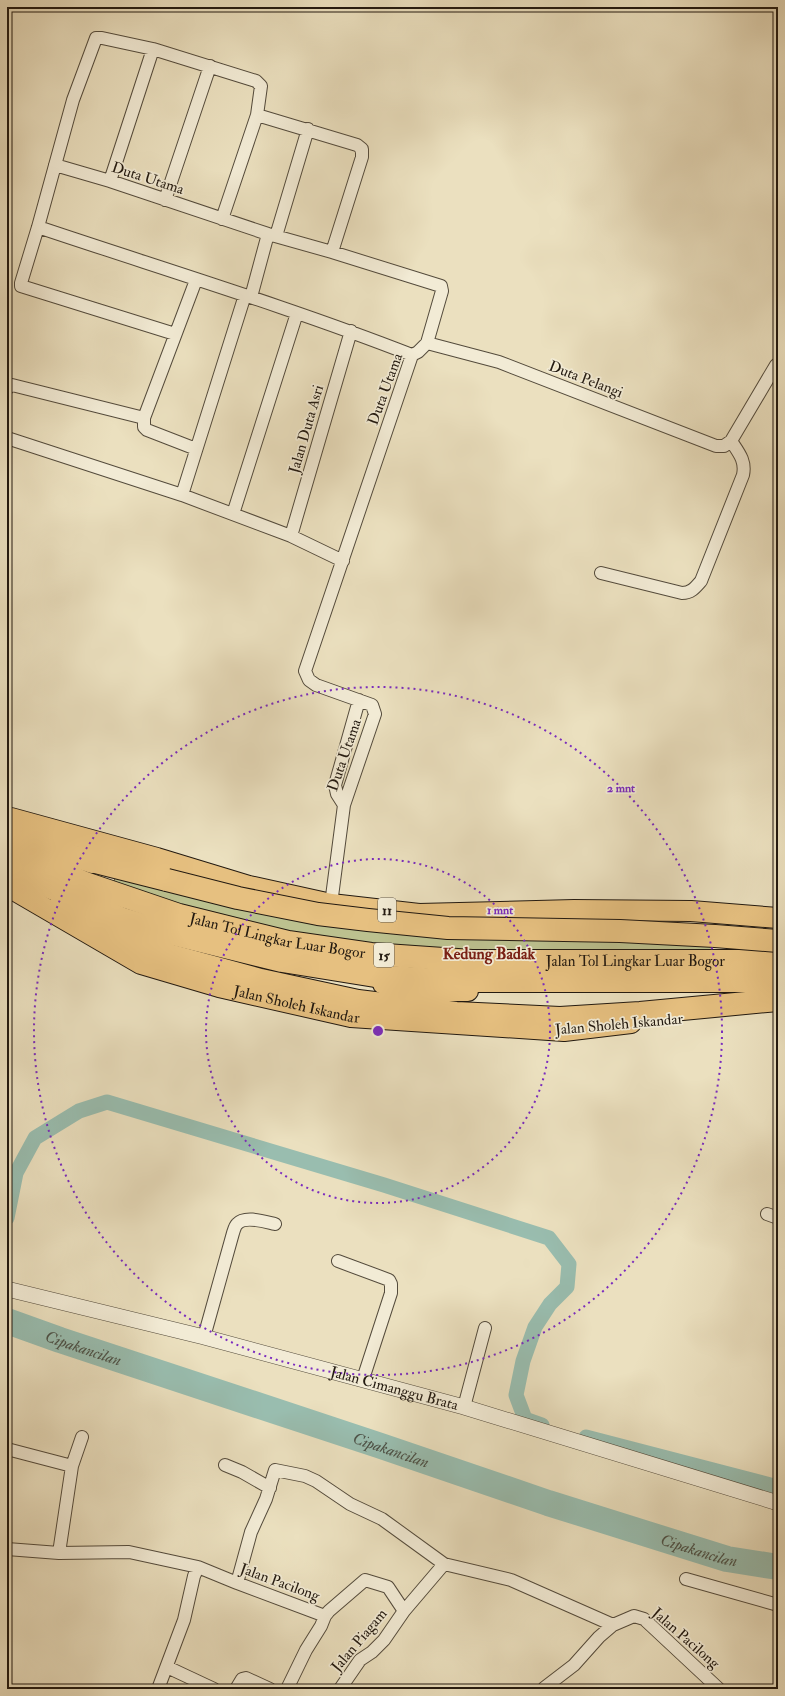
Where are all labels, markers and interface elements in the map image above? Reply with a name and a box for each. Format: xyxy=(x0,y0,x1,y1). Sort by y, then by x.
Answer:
street label: Duta Utama xyxy=(109,158,187,199)
street label: Duta Utama xyxy=(364,350,408,428)
street label: Duta Pelangi xyxy=(546,357,626,402)
street label: Jalan Duta Asri xyxy=(285,383,329,477)
street label: Duta Utama xyxy=(323,716,366,794)
text: 2 mnt xyxy=(607,781,635,796)
road number: 11 xyxy=(378,898,396,922)
text: 1 mnt xyxy=(487,903,513,918)
street label: Jalan Tol Lingkar Luar Bogor xyxy=(186,909,367,963)
road number: 15 xyxy=(374,943,394,967)
district label: Kedung Badak xyxy=(443,944,536,965)
street label: Jalan Tol Lingkar Luar Bogor xyxy=(545,952,725,972)
street label: Jalan Sholeh Iskandar xyxy=(231,981,361,1028)
street label: Jalan Sholeh Iskandar xyxy=(553,1009,684,1041)
centre of rings xyxy=(371,1024,385,1038)
water label: Cipakancilan xyxy=(42,1327,124,1371)
street label: Jalan Cimanggu Brata xyxy=(327,1362,461,1415)
water label: Cipakancilan xyxy=(350,1428,431,1473)
water label: Cipakancilan xyxy=(658,1530,738,1571)
street label: Jalan Pacilong xyxy=(236,1559,323,1607)
street label: Jalan Pacilong xyxy=(646,1603,724,1674)
street label: Jalan Piagam xyxy=(327,1604,392,1677)

